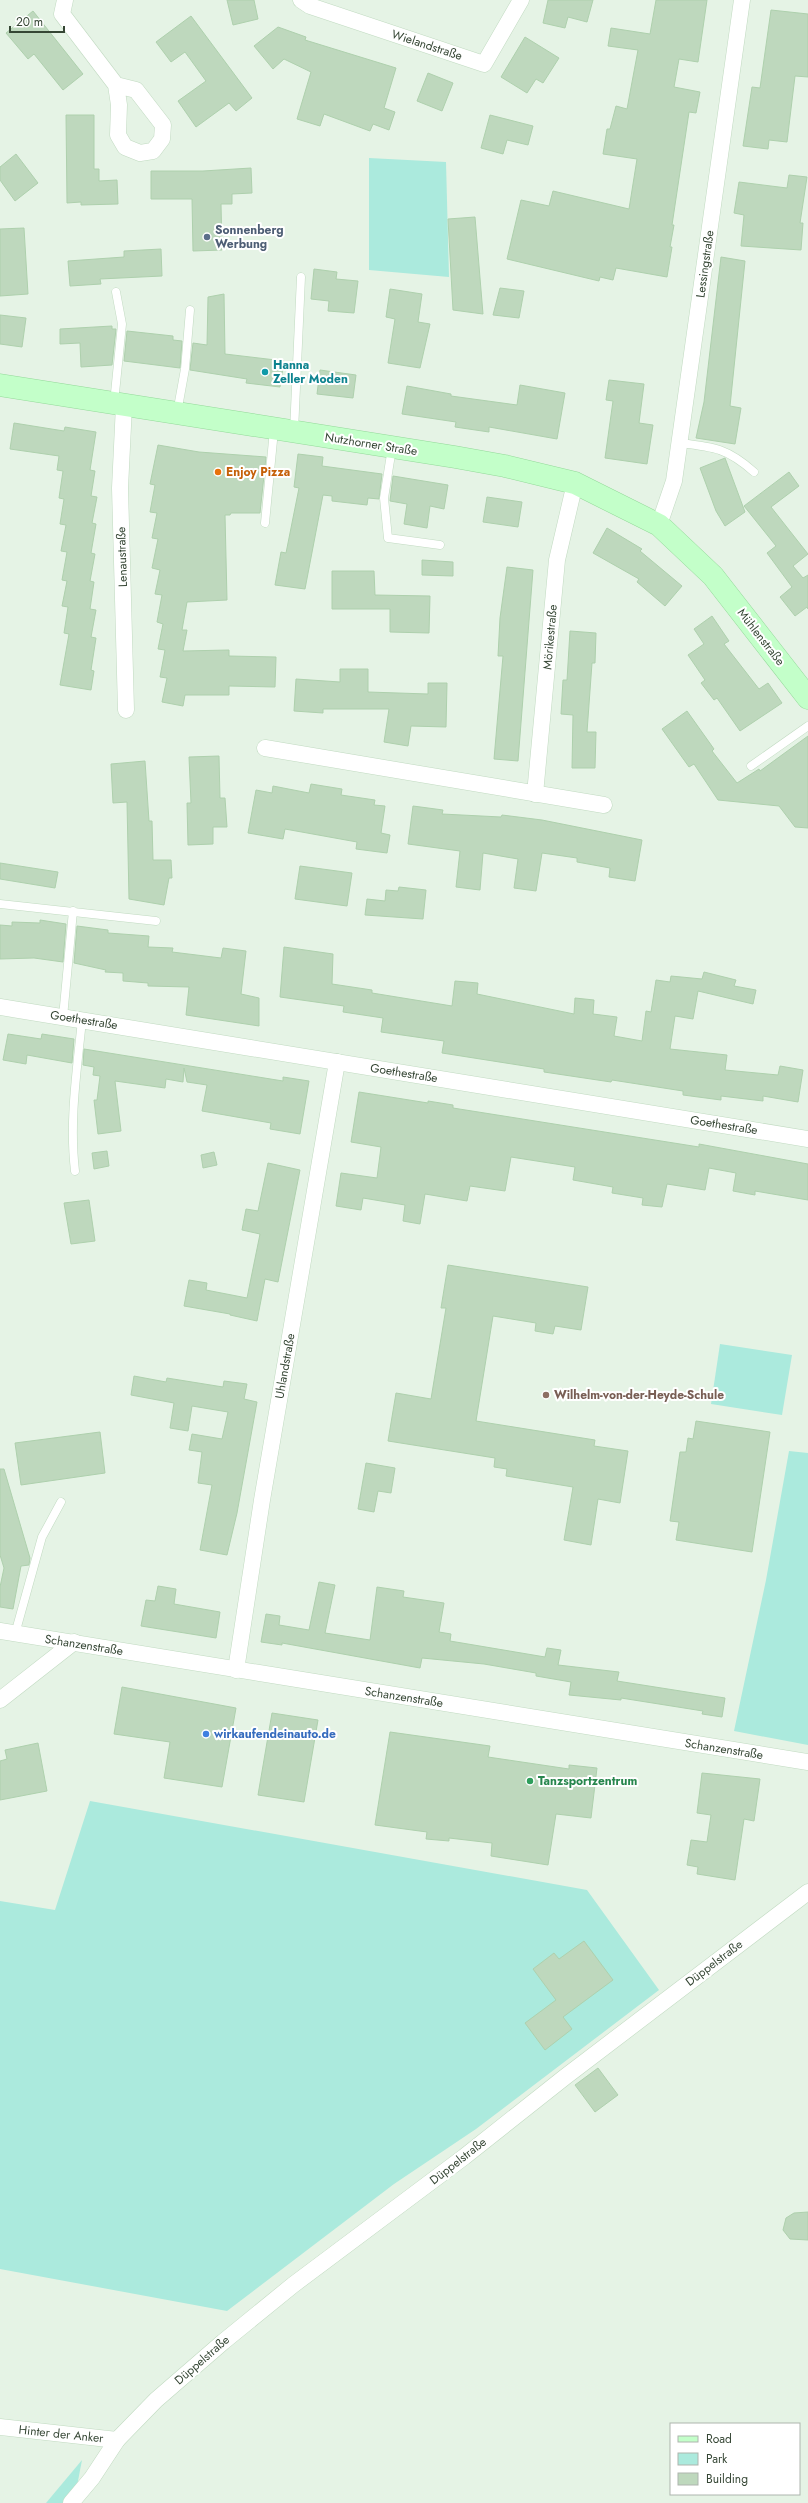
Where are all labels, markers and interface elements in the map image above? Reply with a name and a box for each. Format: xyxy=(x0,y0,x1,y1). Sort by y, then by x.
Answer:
scale bar xyxy=(10,8,64,34)
text: 20 m xyxy=(16,13,43,31)
street label: Wielandstraße xyxy=(389,25,465,65)
place label: Sonnenberg Werbung xyxy=(215,221,284,253)
street label: Lessingstraße xyxy=(691,229,719,299)
marker: Sonnenberg Werbung xyxy=(202,232,212,242)
place label: Hanna Zeller Moden xyxy=(273,356,348,388)
marker: Hanna Zeller Moden xyxy=(260,367,270,377)
street label: Nutzhorner Straße xyxy=(323,428,419,460)
place label: Enjoy Pizza xyxy=(226,463,290,481)
marker: Enjoy Pizza xyxy=(213,467,223,477)
street label: Lenaustraße xyxy=(112,526,132,588)
street label: Mörikestraße xyxy=(538,604,562,670)
street label: Mühlenstraße xyxy=(733,605,789,669)
street label: Goethestraße xyxy=(49,1006,119,1034)
street label: Goethestraße xyxy=(369,1059,439,1087)
street label: Goethestraße xyxy=(689,1111,759,1139)
street label: Uhlandstraße xyxy=(270,1332,300,1400)
place label: Wilhelm-von-der-Heyde-Schule xyxy=(554,1386,724,1404)
marker: Wilhelm-von-der-Heyde-Schule xyxy=(541,1390,551,1400)
street label: Schanzenstraße xyxy=(44,1630,124,1660)
street label: Schanzenstraße xyxy=(364,1682,444,1712)
place label: wirkaufendeinauto.de xyxy=(213,1725,336,1743)
marker: wirkaufendeinauto.de xyxy=(201,1729,211,1739)
street label: Schanzenstraße xyxy=(684,1734,764,1764)
place label: Tanzsportzentrum xyxy=(538,1772,637,1790)
marker: Tanzsportzentrum xyxy=(525,1776,535,1786)
street label: Düppelstraße xyxy=(682,1935,746,1991)
street label: Düppelstraße xyxy=(426,2133,490,2189)
street label: Düppelstraße xyxy=(171,2331,233,2389)
street label: Hinter der Anker xyxy=(18,2421,105,2447)
legend xyxy=(670,2423,800,2495)
text: Road xyxy=(706,2430,732,2448)
text: Park xyxy=(706,2450,728,2468)
text: Building xyxy=(706,2470,748,2488)

